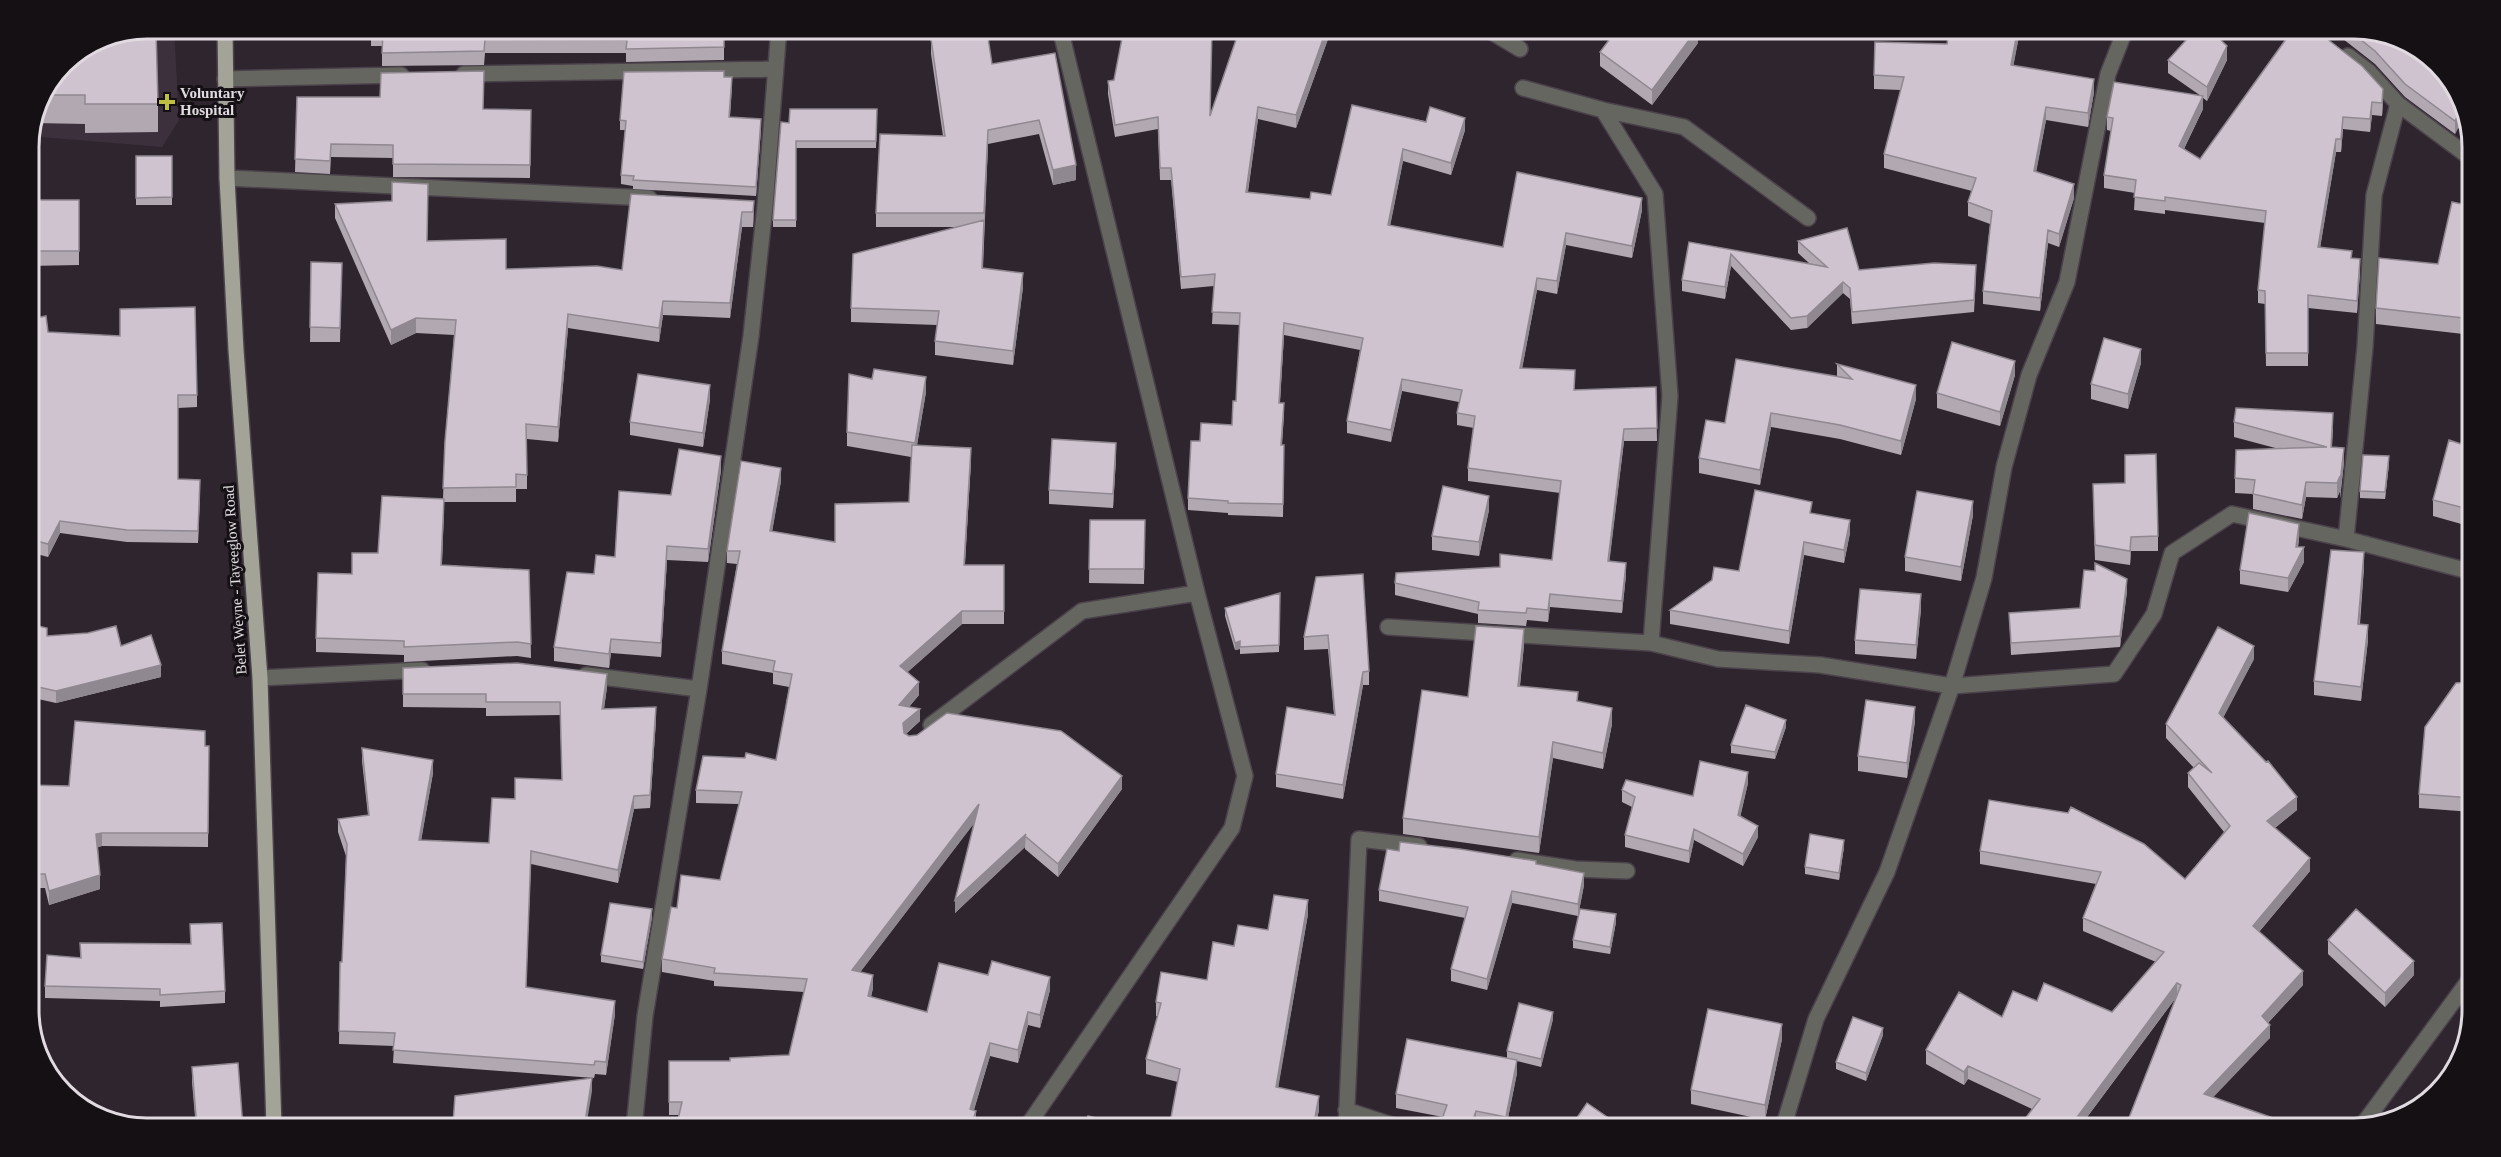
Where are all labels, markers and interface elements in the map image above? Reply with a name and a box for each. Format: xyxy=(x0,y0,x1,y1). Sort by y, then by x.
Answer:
place label: Voluntary Hospital xyxy=(180,85,245,118)
marker: Voluntary Hospital xyxy=(158,93,176,111)
street label: Belet Weyne - Tayeeglow Road xyxy=(220,484,250,675)

